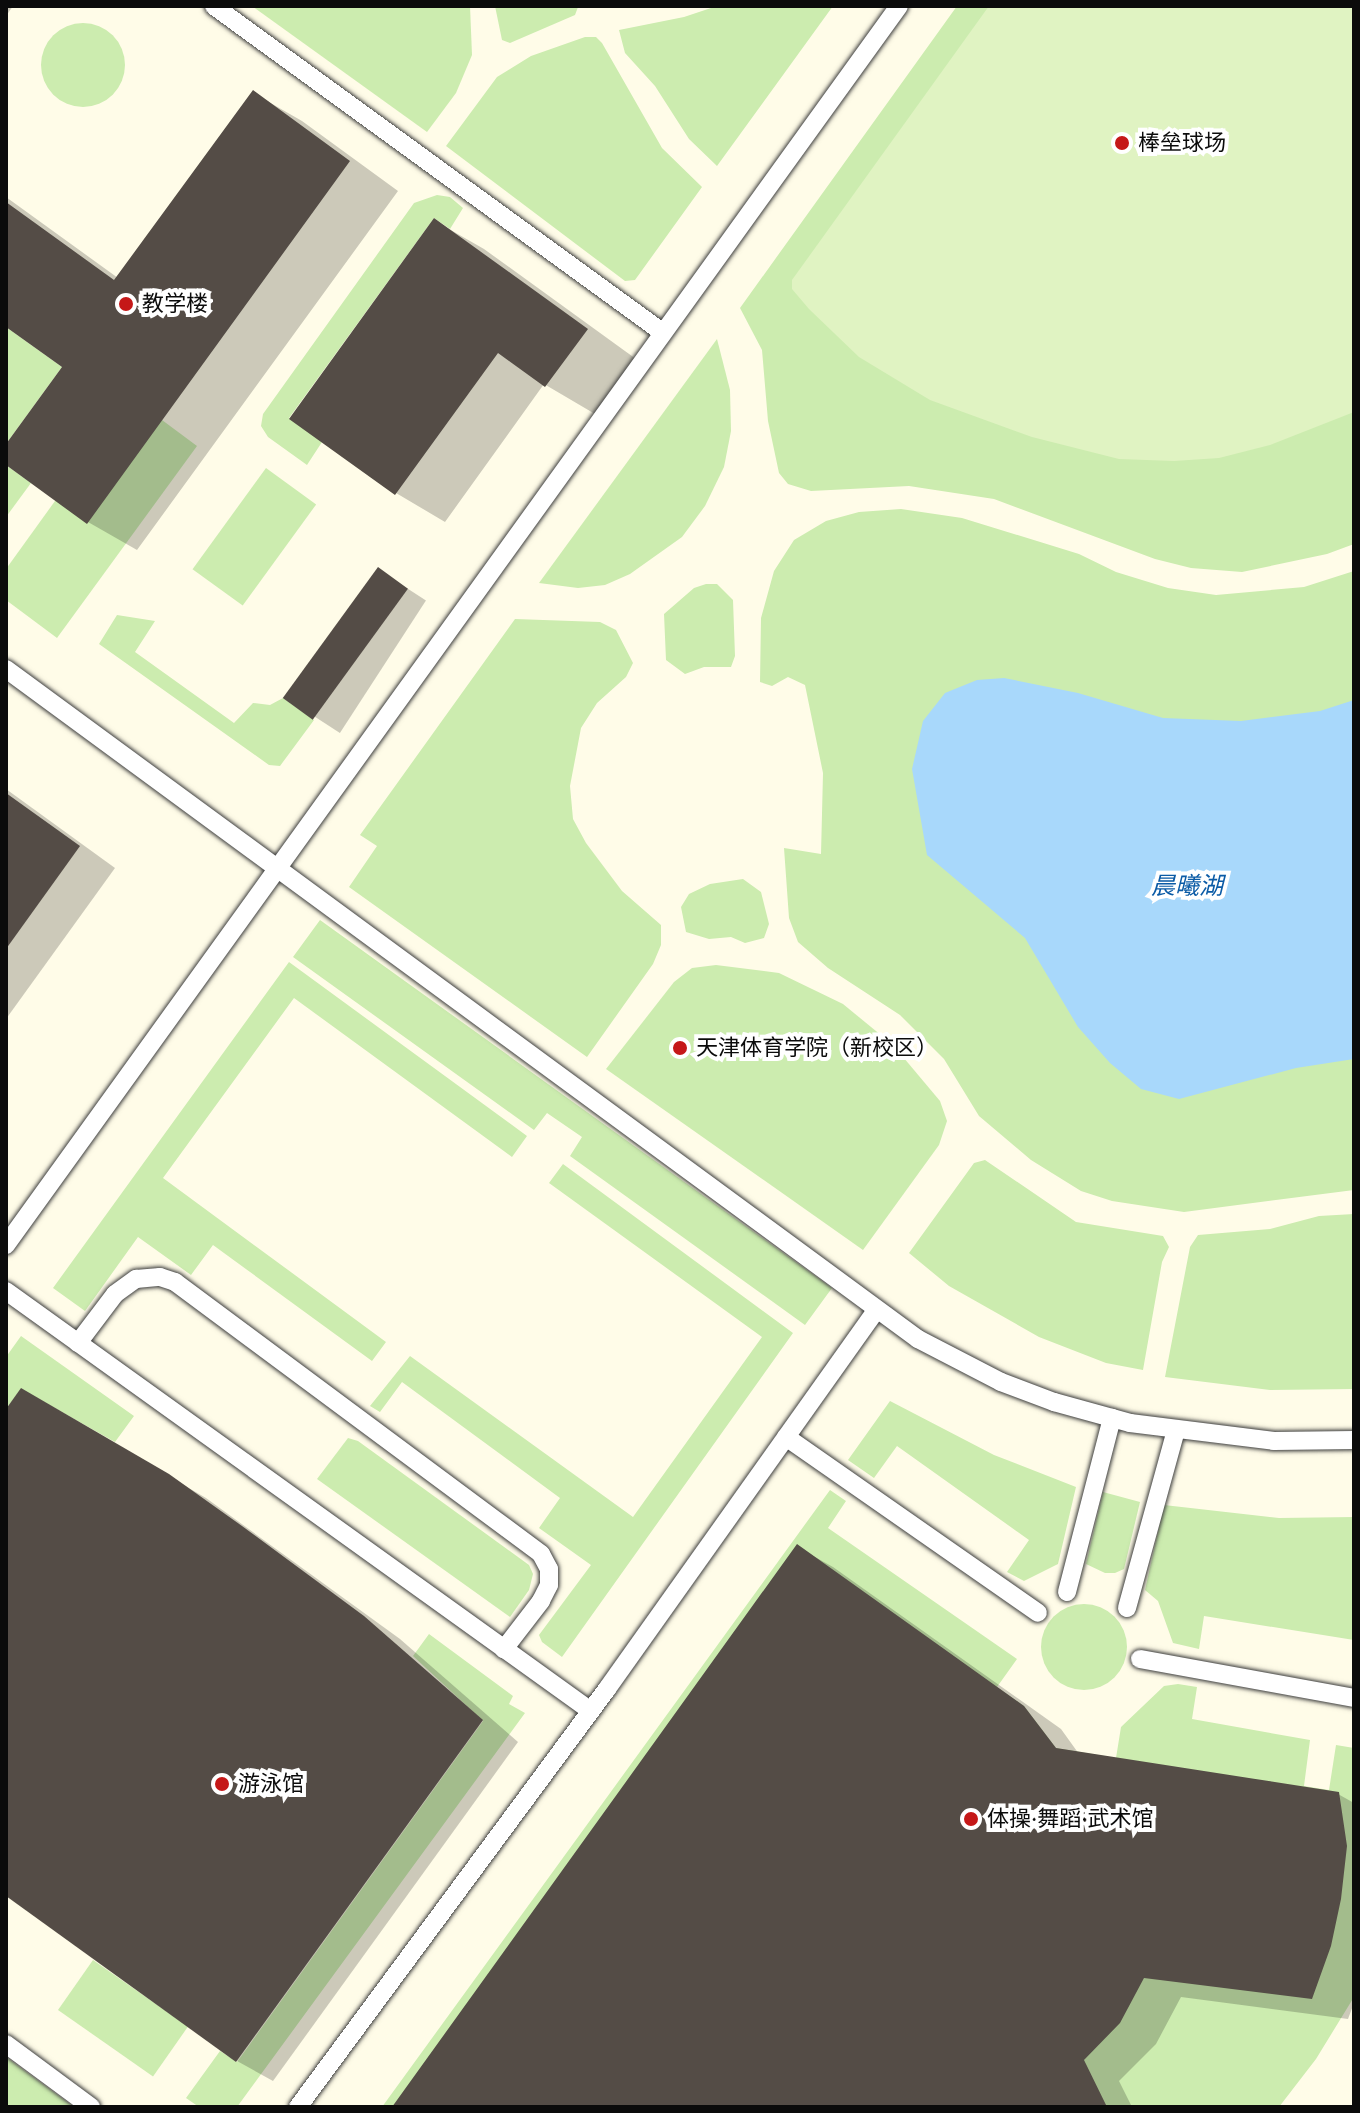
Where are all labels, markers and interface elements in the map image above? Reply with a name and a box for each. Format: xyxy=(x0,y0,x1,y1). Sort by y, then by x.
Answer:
place label: 棒垒球场 xyxy=(1138,130,1226,156)
marker: 棒垒球场 xyxy=(1113,134,1131,152)
place label: 教学楼 xyxy=(142,291,208,317)
marker: 教学楼 xyxy=(117,295,135,313)
water label: 晨曦湖 xyxy=(1151,872,1223,900)
place label: 天津体育学院（新校区） xyxy=(696,1035,938,1061)
marker: 天津体育学院（新校区） xyxy=(671,1039,689,1057)
place label: 游泳馆 xyxy=(238,1771,304,1797)
marker: 游泳馆 xyxy=(213,1775,231,1793)
place label: 体操·舞蹈·武术馆 xyxy=(987,1806,1154,1832)
marker: 体操·舞蹈·武术馆 xyxy=(962,1810,980,1828)

